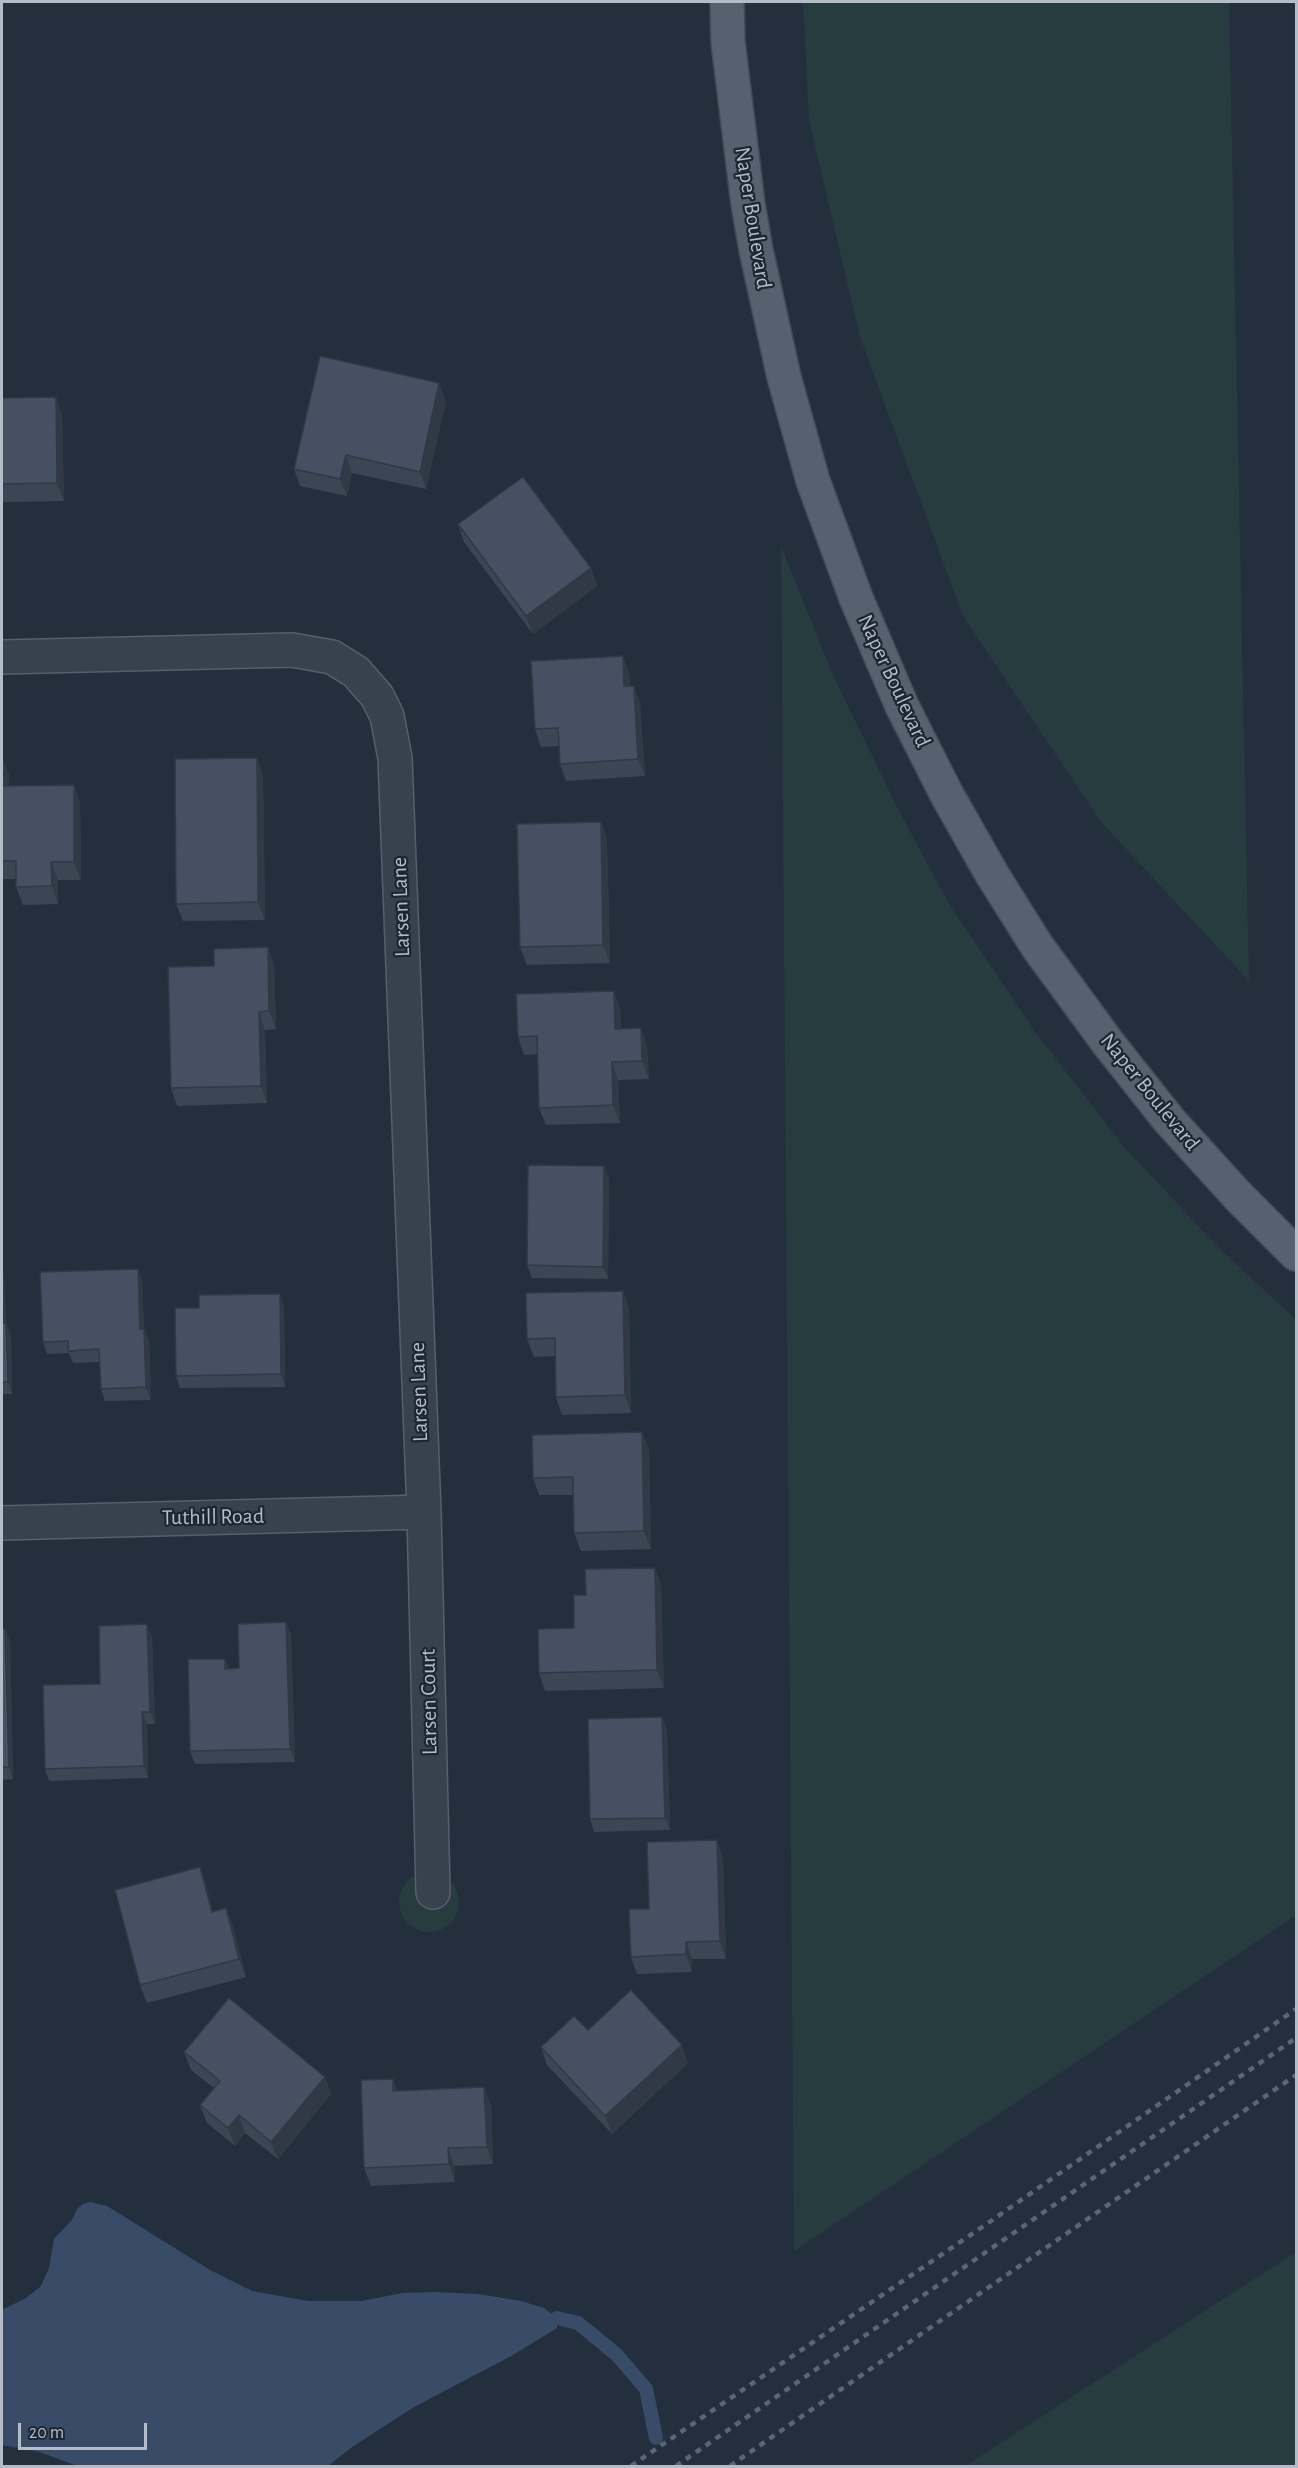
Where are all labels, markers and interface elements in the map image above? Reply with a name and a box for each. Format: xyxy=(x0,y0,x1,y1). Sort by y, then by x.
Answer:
street label: Naper Boulevard xyxy=(729,145,777,291)
street label: Naper Boulevard xyxy=(852,610,936,752)
street label: Larsen Lane xyxy=(386,857,416,957)
street label: Naper Boulevard xyxy=(1095,1028,1205,1156)
street label: Larsen Lane xyxy=(404,1342,434,1442)
street label: Tuthill Road xyxy=(162,1503,264,1531)
street label: Larsen Court xyxy=(415,1649,443,1755)
scale bar xyxy=(21,2411,150,2449)
text: 20 m xyxy=(29,2424,64,2442)

